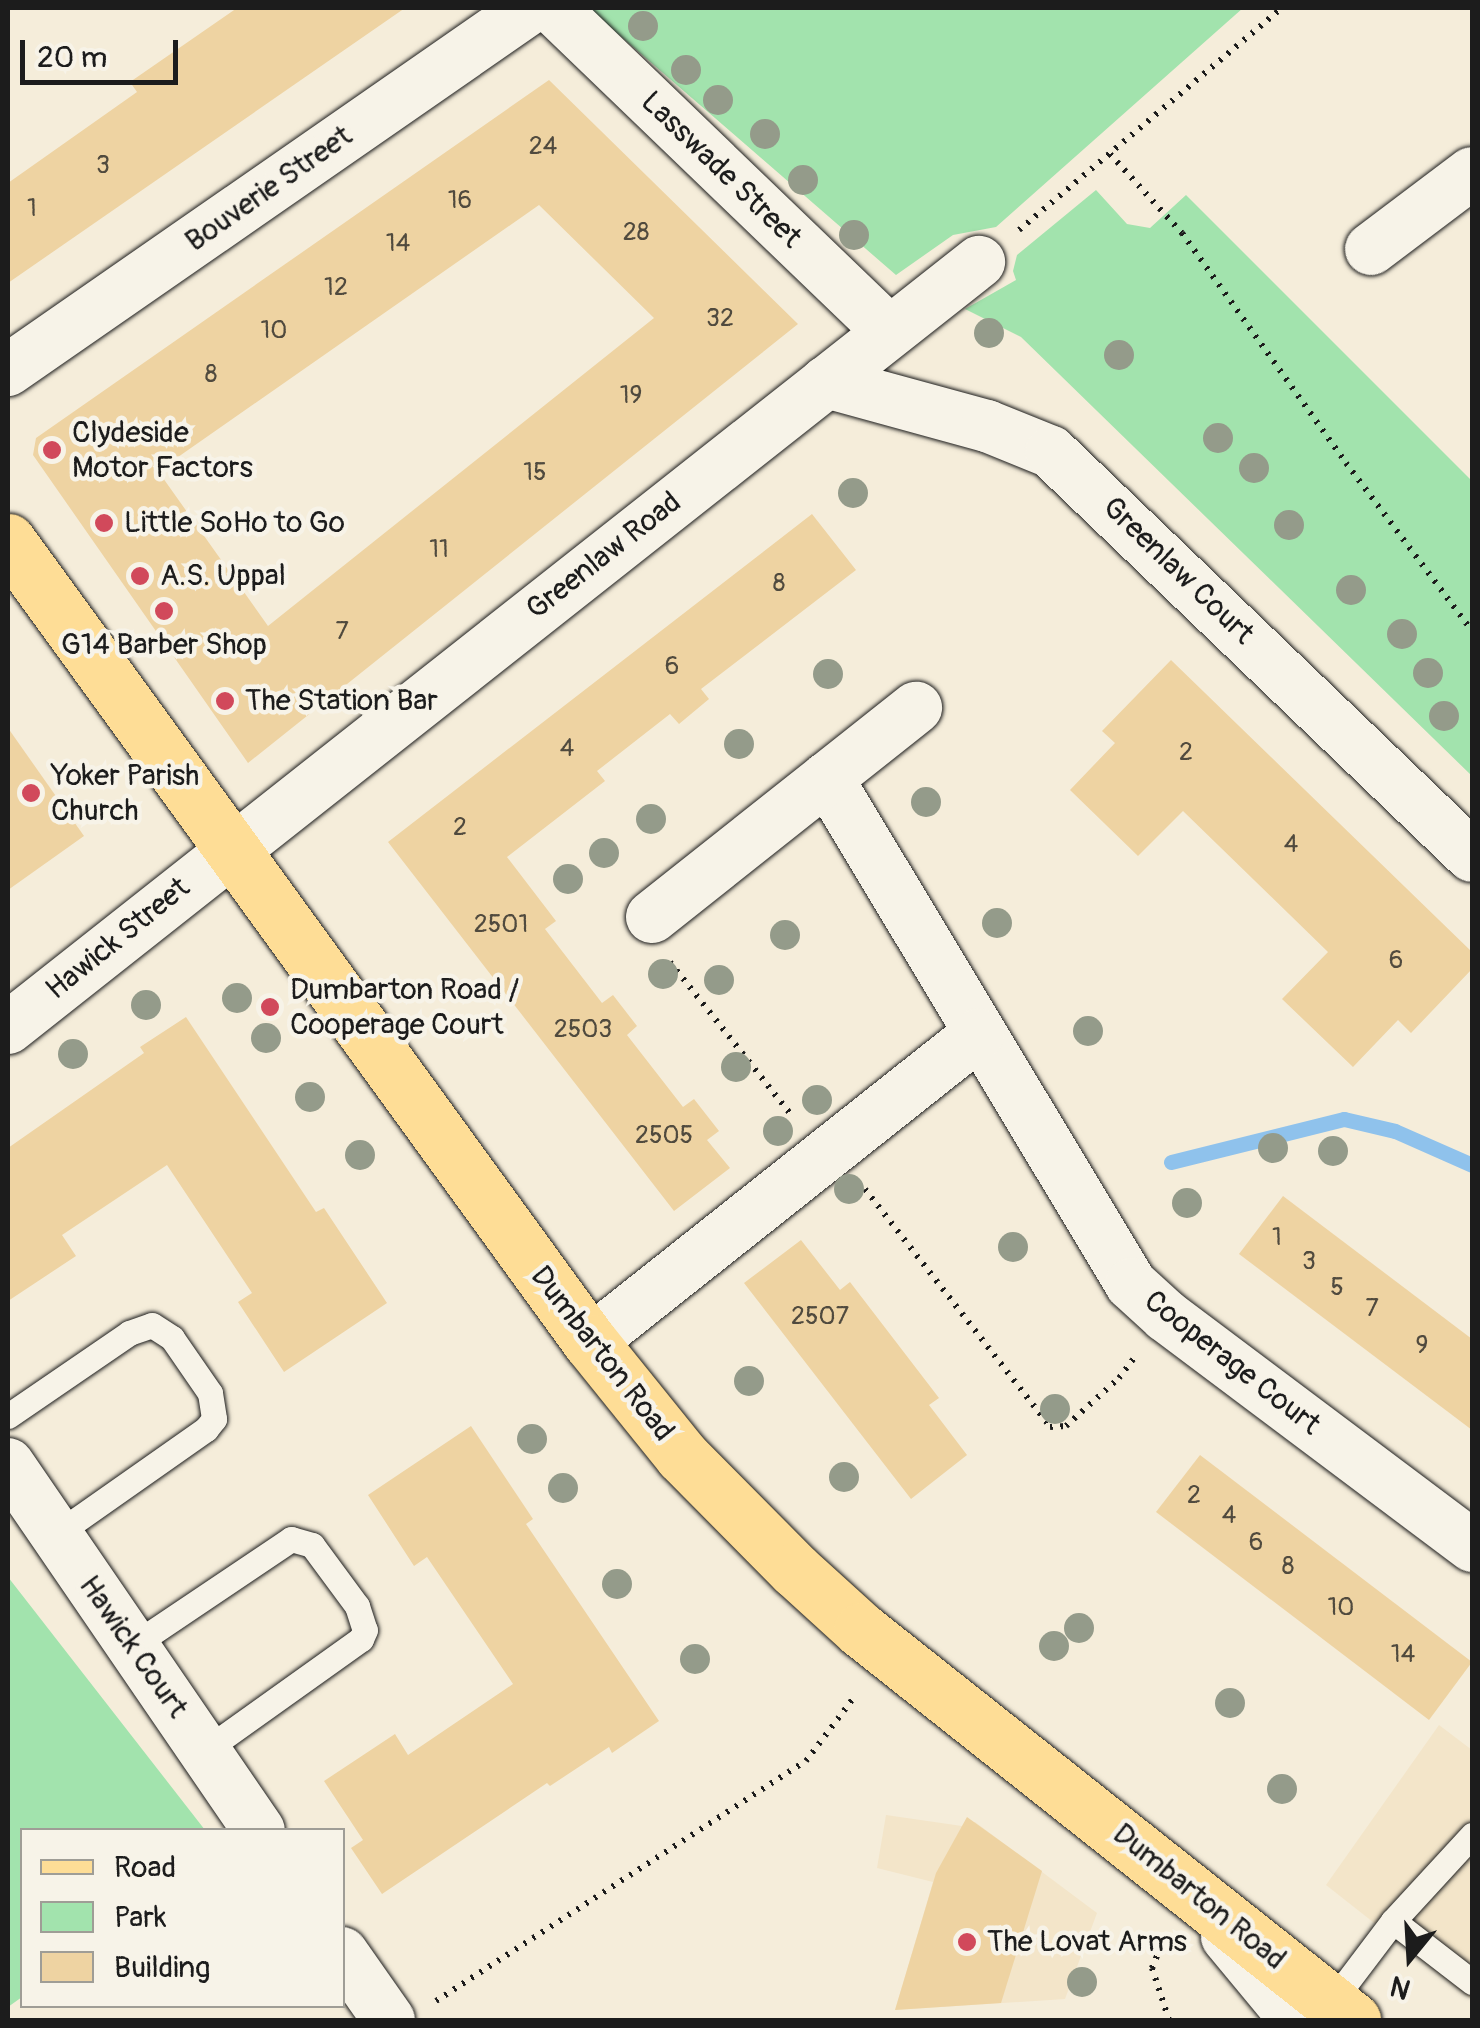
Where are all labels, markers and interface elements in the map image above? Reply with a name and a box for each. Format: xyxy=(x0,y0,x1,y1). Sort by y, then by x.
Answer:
scale bar xyxy=(25,20,182,82)
text: 20 m xyxy=(37,39,107,76)
street label: Lasswade Street xyxy=(633,84,809,256)
street label: Bouverie Street xyxy=(179,118,359,260)
house number: 24 xyxy=(529,132,557,162)
house number: 3 xyxy=(96,151,110,181)
house number: 16 xyxy=(448,186,472,216)
house number: 1 xyxy=(27,194,37,224)
house number: 28 xyxy=(623,218,649,248)
house number: 14 xyxy=(386,229,410,259)
house number: 12 xyxy=(324,273,348,303)
house number: 32 xyxy=(706,304,734,334)
house number: 10 xyxy=(261,316,287,346)
house number: 8 xyxy=(205,360,217,390)
house number: 19 xyxy=(620,381,642,411)
place label: Clydeside Motor Factors xyxy=(72,415,253,486)
marker: Clydeside Motor Factors xyxy=(41,439,63,461)
house number: 15 xyxy=(523,458,547,488)
street label: Greenlaw Road xyxy=(520,485,688,627)
street label: Greenlaw Court xyxy=(1095,490,1261,652)
place label: Little SoHo to Go xyxy=(124,505,345,541)
marker: Little SoHo to Go xyxy=(93,512,115,534)
house number: 11 xyxy=(429,535,449,565)
place label: A.S. Uppal xyxy=(160,558,286,594)
marker: A.S. Uppal xyxy=(129,565,151,587)
house number: 8 xyxy=(773,569,785,599)
marker: G14 Barber Shop xyxy=(153,600,175,622)
house number: 7 xyxy=(335,617,349,647)
place label: G14 Barber Shop xyxy=(61,627,267,663)
house number: 6 xyxy=(665,652,679,682)
place label: The Station Bar xyxy=(245,683,438,719)
marker: The Station Bar xyxy=(214,690,236,712)
house number: 4 xyxy=(560,734,574,764)
house number: 2 xyxy=(1179,738,1193,768)
place label: Yoker Parish Church xyxy=(51,758,199,828)
marker: Yoker Parish Church xyxy=(20,782,42,804)
house number: 2 xyxy=(453,813,467,843)
house number: 4 xyxy=(1284,830,1298,860)
street label: Hawick Street xyxy=(39,870,197,1008)
house number: 2501 xyxy=(474,910,528,940)
house number: 6 xyxy=(1389,946,1403,976)
place label: Dumbarton Road / Cooperage Court xyxy=(290,972,519,1042)
marker: Dumbarton Road / Cooperage Court xyxy=(259,996,281,1018)
house number: 2503 xyxy=(554,1015,612,1045)
house number: 2505 xyxy=(635,1121,693,1151)
house number: 1 xyxy=(1272,1223,1282,1253)
house number: 3 xyxy=(1302,1247,1316,1277)
street label: Dumbarton Road xyxy=(523,1259,681,1449)
house number: 5 xyxy=(1330,1273,1344,1303)
street label: Cooperage Court xyxy=(1137,1283,1327,1443)
house number: 7 xyxy=(1365,1294,1379,1324)
house number: 2507 xyxy=(791,1302,849,1332)
house number: 9 xyxy=(1416,1331,1428,1361)
house number: 2 xyxy=(1187,1481,1201,1511)
house number: 4 xyxy=(1222,1501,1236,1531)
house number: 6 xyxy=(1249,1528,1263,1558)
house number: 8 xyxy=(1282,1552,1294,1582)
street label: Hawick Court xyxy=(71,1569,195,1725)
house number: 10 xyxy=(1328,1593,1354,1623)
house number: 14 xyxy=(1391,1640,1415,1670)
street label: Dumbarton Road xyxy=(1105,1816,1293,1978)
legend xyxy=(20,1828,345,2008)
text: Road xyxy=(114,1849,176,1886)
text: Park xyxy=(114,1899,167,1936)
north arrow xyxy=(1360,1908,1460,2008)
place label: The Lovat Arms xyxy=(987,1924,1187,1960)
marker: The Lovat Arms xyxy=(956,1931,978,1953)
text: Building xyxy=(114,1949,210,1986)
text: N xyxy=(1386,1967,1415,2007)

